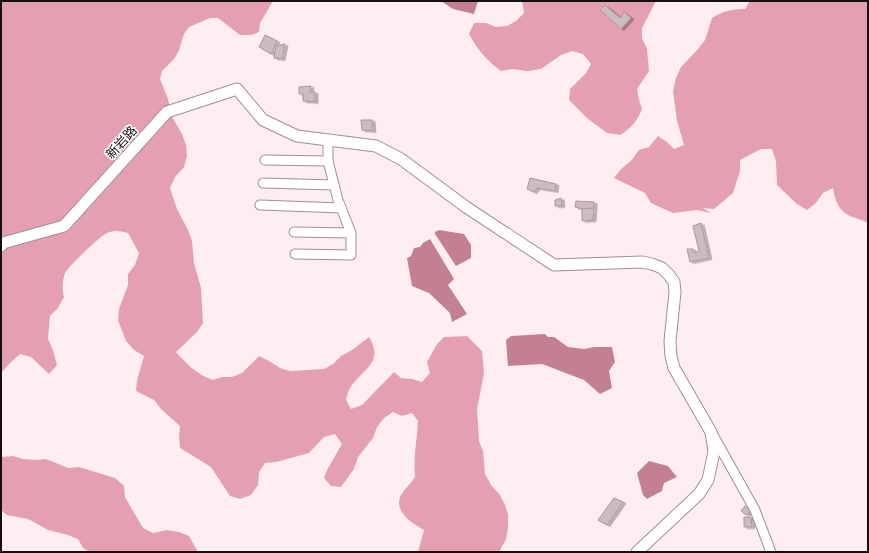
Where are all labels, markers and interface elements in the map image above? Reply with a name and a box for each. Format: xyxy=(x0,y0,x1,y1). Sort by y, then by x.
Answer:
street label: 新岩路 xyxy=(103,123,141,163)

